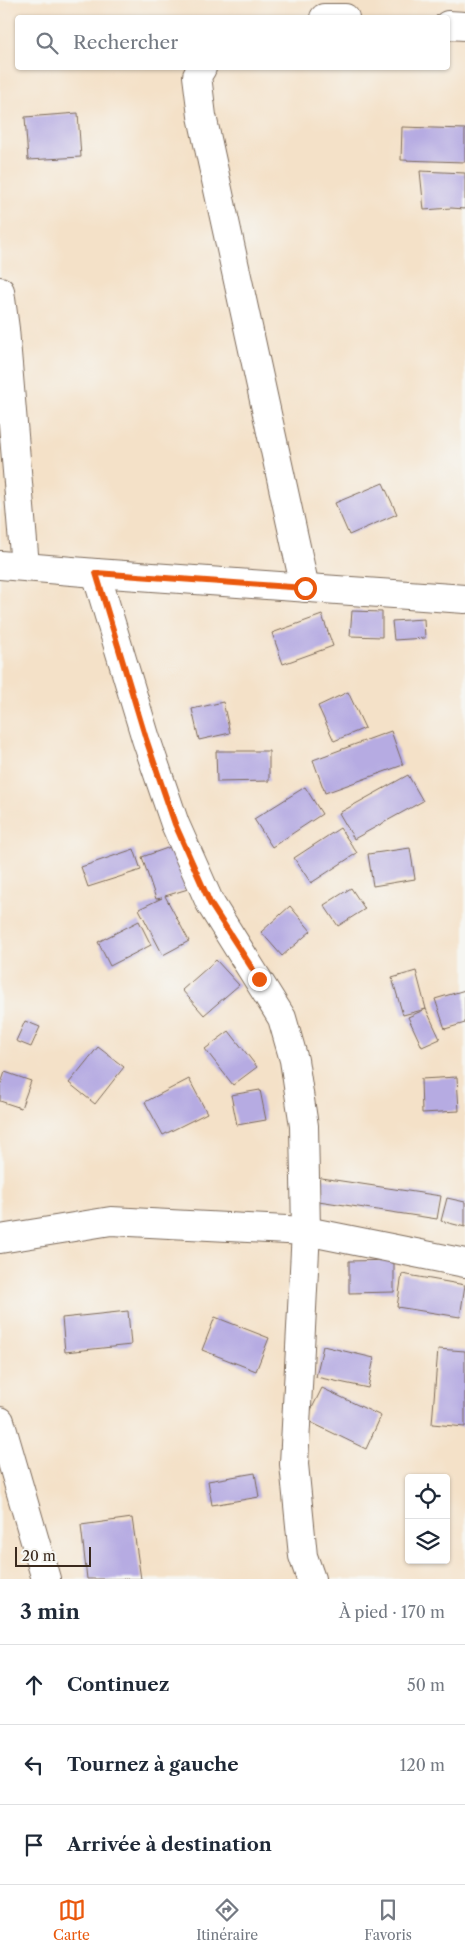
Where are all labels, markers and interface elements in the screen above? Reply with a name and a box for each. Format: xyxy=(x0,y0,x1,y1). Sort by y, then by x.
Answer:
search box xyxy=(15,15,450,70)
icon: search xyxy=(33,29,61,57)
text: Rechercher xyxy=(73,31,178,54)
route start xyxy=(294,577,317,600)
route end xyxy=(248,968,271,991)
map controls xyxy=(405,1474,450,1564)
button: locate xyxy=(405,1474,450,1519)
button: layers xyxy=(405,1519,450,1564)
scale bar xyxy=(15,1544,91,1567)
text: 20 m xyxy=(22,1547,56,1565)
text: 3 min xyxy=(20,1599,80,1624)
text: À pied · 170 m xyxy=(339,1602,445,1622)
icon: ahead xyxy=(20,1671,48,1699)
text: Continuez xyxy=(67,1673,169,1696)
text: 50 m xyxy=(407,1675,445,1695)
icon: left xyxy=(20,1751,48,1779)
text: Tournez à gauche xyxy=(67,1753,239,1776)
text: 120 m xyxy=(400,1755,445,1775)
icon: arrive xyxy=(20,1831,48,1859)
text: Arrivée à destination xyxy=(67,1833,272,1856)
tab: Carte xyxy=(53,1896,90,1944)
tab: Itinéraire xyxy=(196,1896,258,1944)
tab: Favoris xyxy=(364,1896,412,1944)

